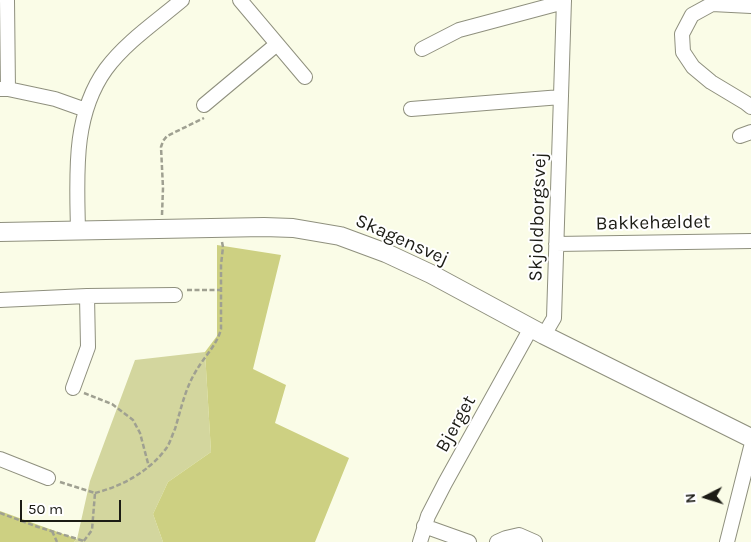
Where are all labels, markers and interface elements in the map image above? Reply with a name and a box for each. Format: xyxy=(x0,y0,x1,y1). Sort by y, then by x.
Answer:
street label: Skjoldborgsvej xyxy=(524,152,552,282)
street label: Skagensvej xyxy=(352,209,452,271)
street label: Bakkehældet xyxy=(596,211,710,235)
street label: Bjerget xyxy=(431,391,481,457)
north arrow xyxy=(681,472,731,522)
scale bar xyxy=(22,490,124,522)
text: N xyxy=(682,493,699,504)
text: 50 m xyxy=(28,500,63,518)

